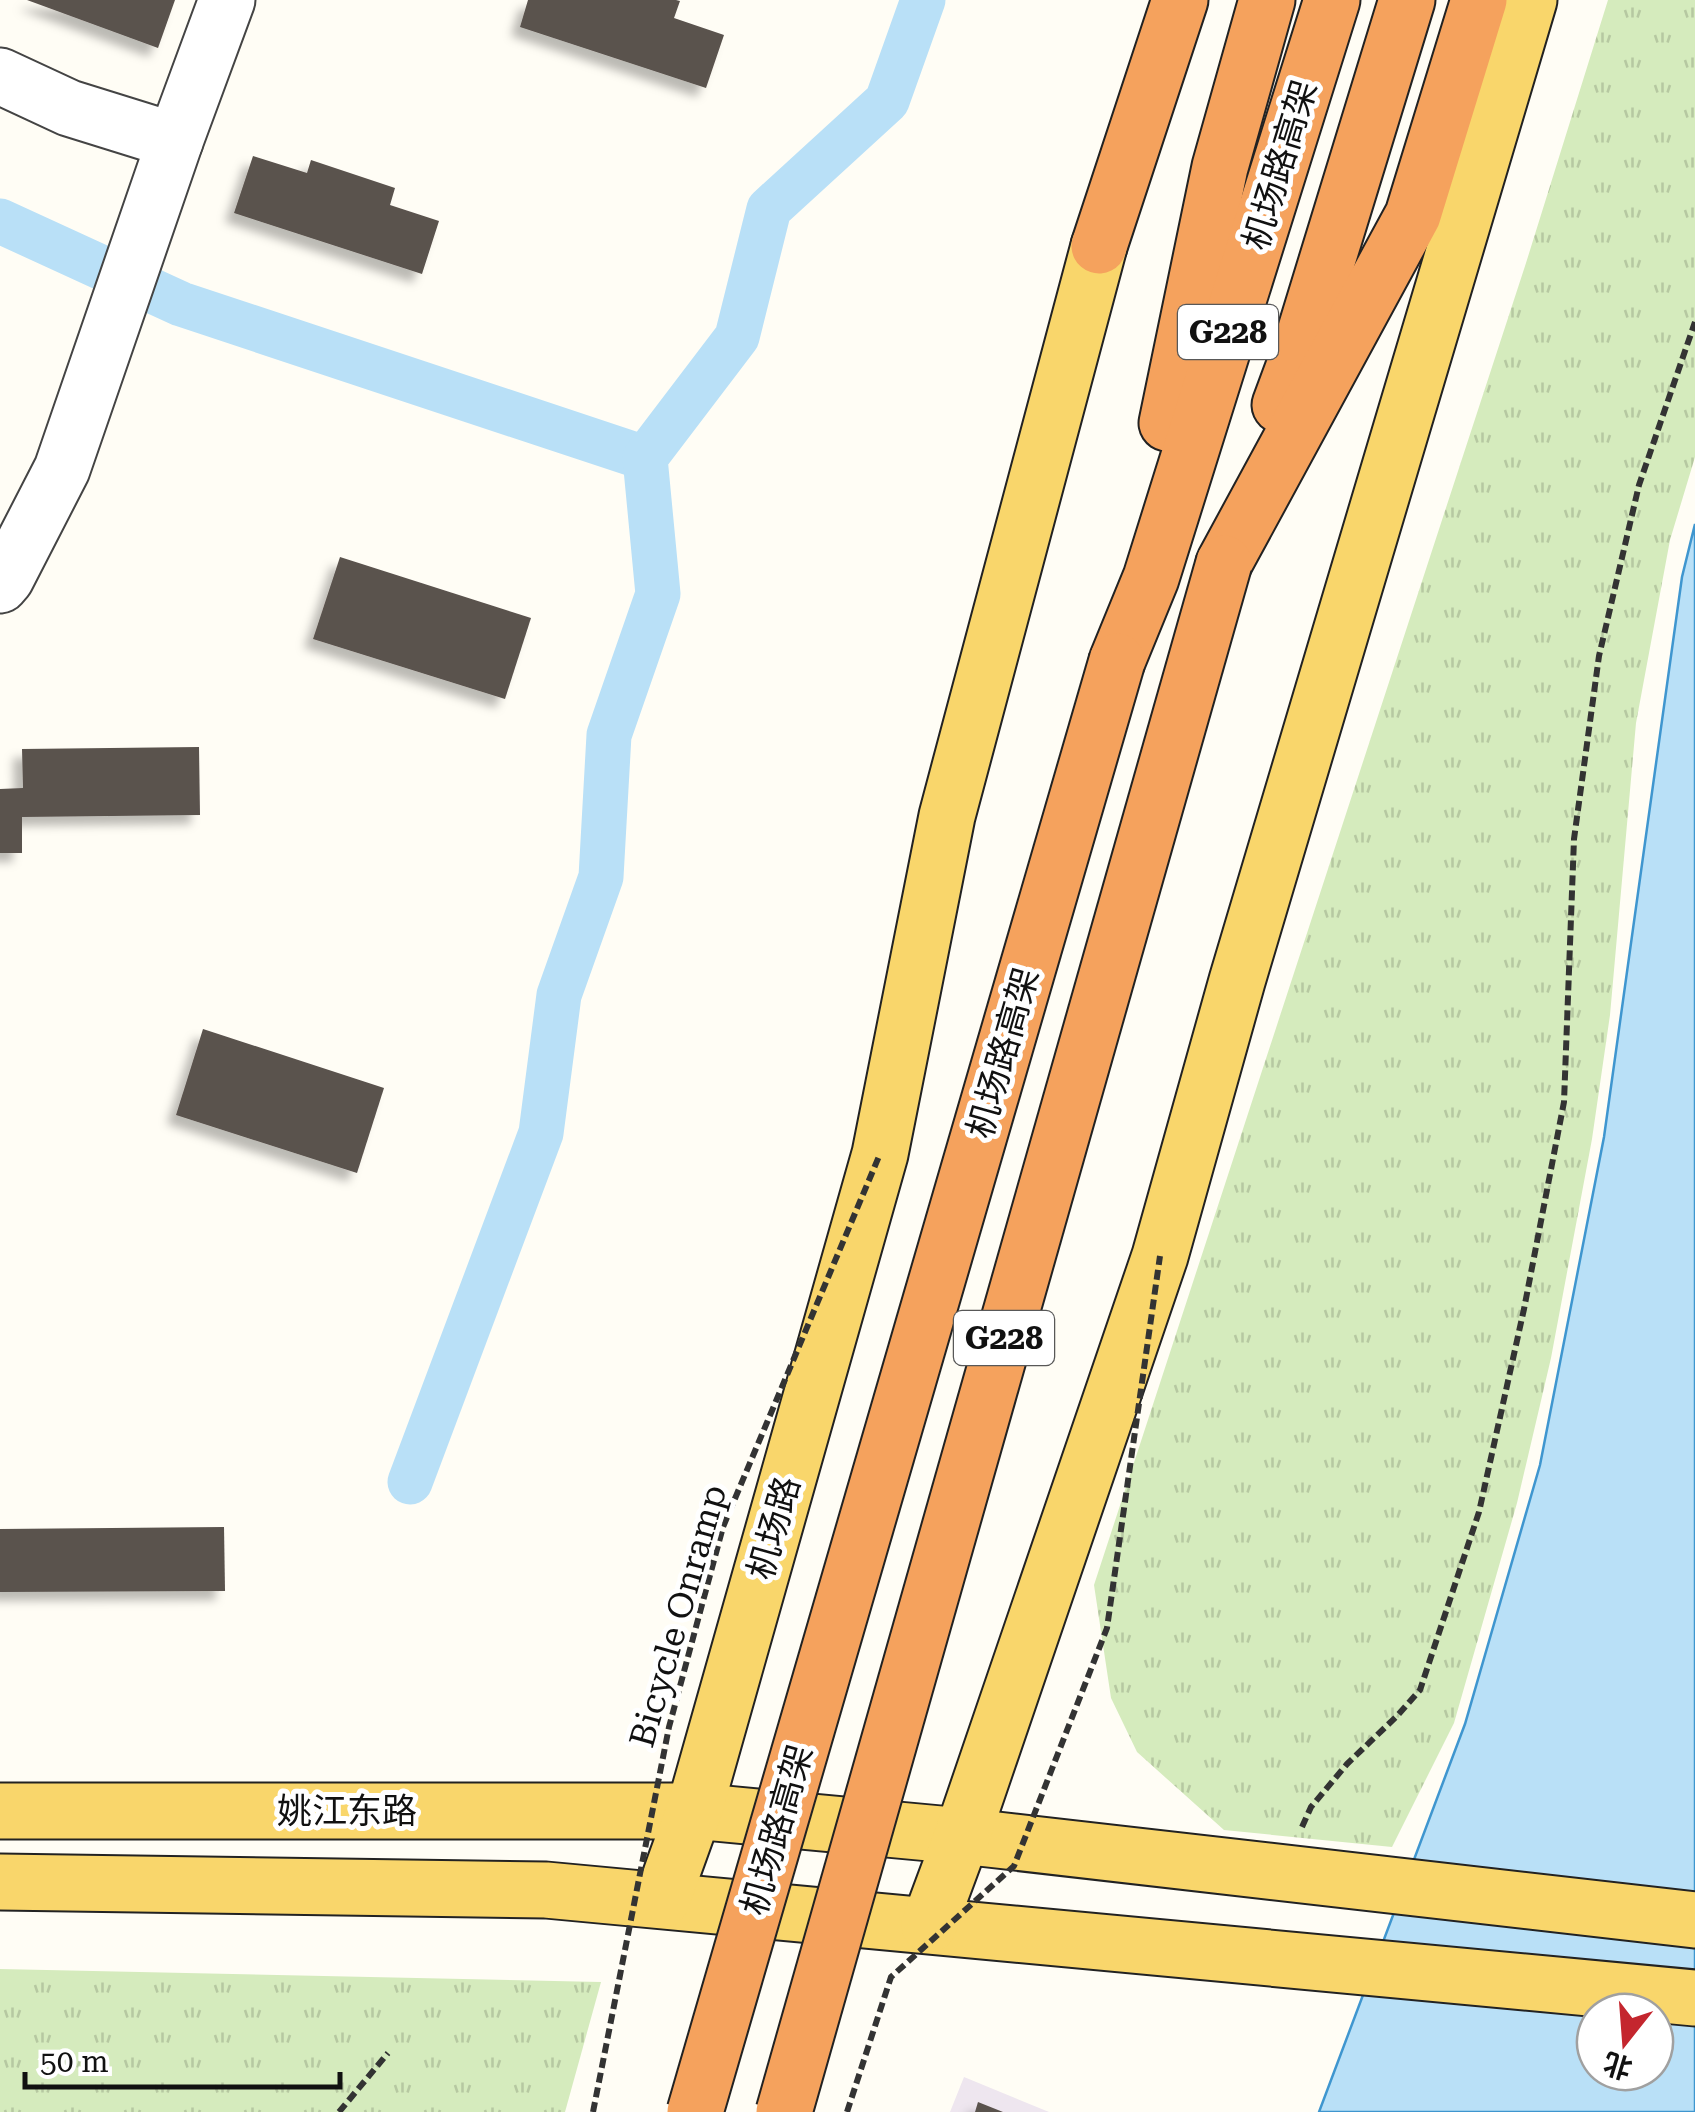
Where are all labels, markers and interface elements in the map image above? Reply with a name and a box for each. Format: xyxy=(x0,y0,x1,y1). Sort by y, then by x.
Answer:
street label: 机场路高架 xyxy=(1235,75,1326,255)
road number: G228 xyxy=(1178,305,1278,359)
street label: 机场路高架 xyxy=(960,963,1047,1143)
road number: G228 xyxy=(954,1311,1054,1365)
street label: 机场路 xyxy=(740,1472,809,1584)
street label: Bicycle Onramp xyxy=(621,1480,736,1752)
street label: 机场路高架 xyxy=(734,1740,821,1920)
street label: 姚江东路 xyxy=(277,1791,417,1832)
north arrow xyxy=(1575,1992,1675,2092)
scale bar xyxy=(25,2027,340,2089)
text: 50 m xyxy=(40,2044,109,2079)
text: 北 xyxy=(1600,2046,1636,2085)

